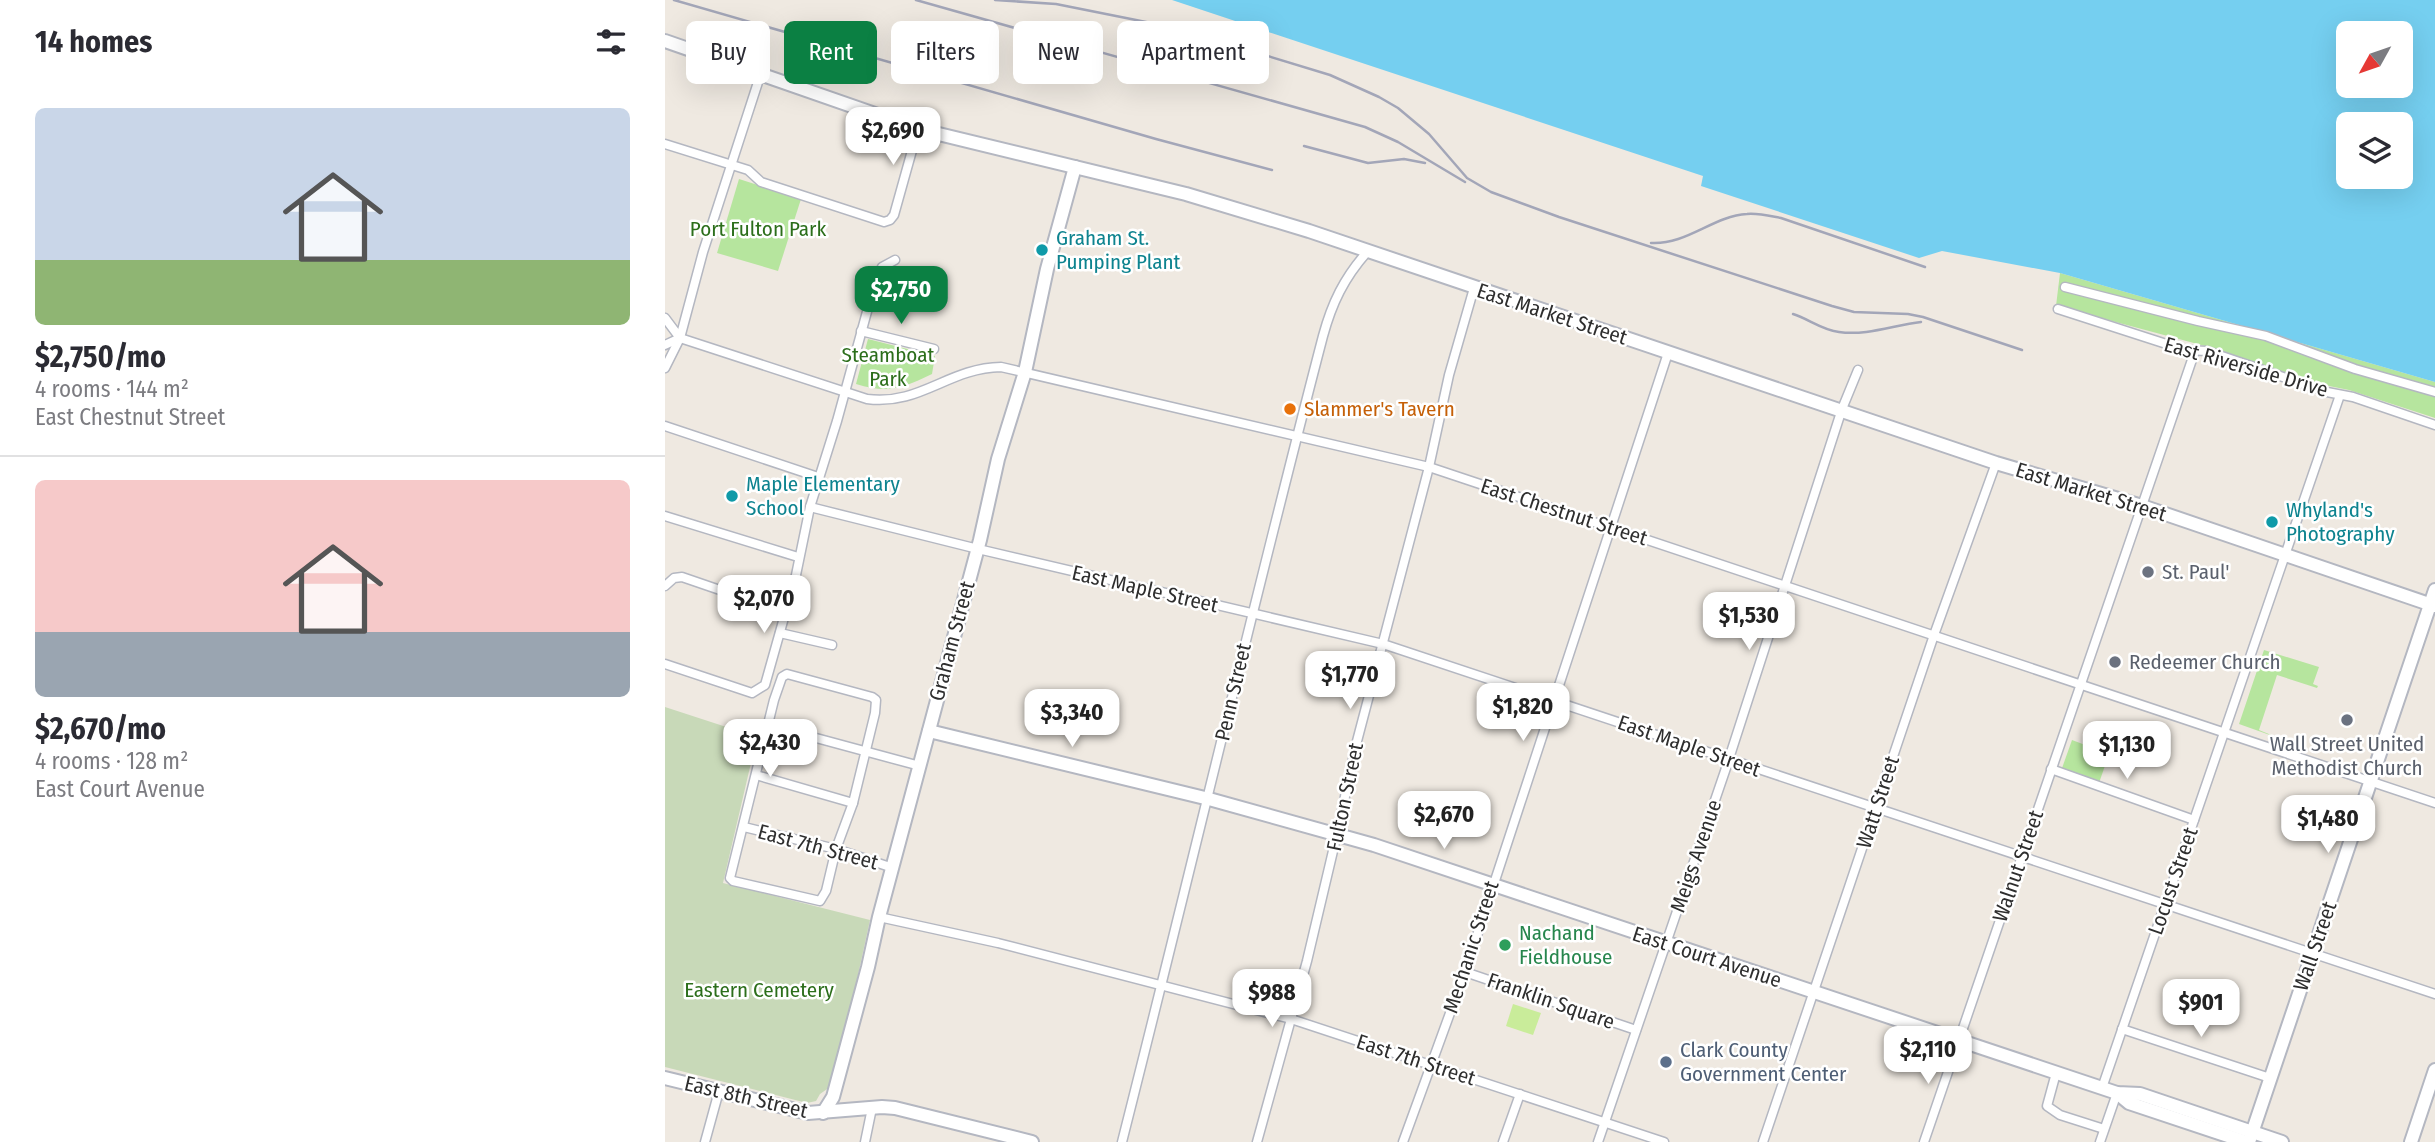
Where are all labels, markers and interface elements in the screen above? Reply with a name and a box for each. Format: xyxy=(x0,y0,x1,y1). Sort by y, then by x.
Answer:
chip: Buy xyxy=(686,21,770,84)
chip: Rent xyxy=(784,21,877,84)
chip: Filters xyxy=(891,21,999,84)
chip: New xyxy=(1013,21,1103,84)
chip: Apartment xyxy=(1117,21,1269,84)
north arrow xyxy=(2336,21,2413,98)
map controls xyxy=(2336,21,2413,189)
icon: filters xyxy=(592,23,630,61)
text: 14 homes xyxy=(35,24,152,60)
pin: $2,690 xyxy=(836,108,950,167)
button: layers xyxy=(2336,112,2413,189)
text: $2,690 xyxy=(861,116,925,144)
icon: home xyxy=(270,154,396,280)
park label: Port Fulton Park xyxy=(690,216,826,242)
place label: Graham St. Pumping Plant xyxy=(1056,225,1181,275)
marker: Graham St. Pumping Plant xyxy=(1034,242,1050,258)
pin: $2,750 xyxy=(844,266,958,326)
text: $2,750 xyxy=(871,275,931,303)
street label: East Market Street xyxy=(1474,277,1631,351)
street label: East Riverside Drive xyxy=(2161,331,2331,403)
text: $2,750/mo xyxy=(35,339,166,375)
park label: Steamboat Park xyxy=(842,342,935,392)
text: 4 rooms · 144 m² xyxy=(35,375,189,403)
place label: Slammer's Tavern xyxy=(1304,396,1455,422)
marker: Slammer's Tavern xyxy=(1282,401,1298,417)
text: East Chestnut Street xyxy=(35,403,225,431)
street label: East Market Street xyxy=(2012,457,2170,527)
place label: Maple Elementary School xyxy=(746,471,901,521)
street label: East Chestnut Street xyxy=(1477,473,1651,551)
marker: Maple Elementary School xyxy=(724,488,740,504)
place label: Whyland's Photography xyxy=(2286,497,2395,547)
marker: Whyland's Photography xyxy=(2264,514,2280,530)
icon: home xyxy=(270,526,396,652)
place label: St. Paul' xyxy=(2162,559,2229,585)
street label: East Maple Street xyxy=(1069,560,1221,618)
marker: St. Paul' xyxy=(2140,564,2156,580)
pin: $2,070 xyxy=(707,576,821,635)
street label: Graham Street xyxy=(924,578,981,704)
text: $2,070 xyxy=(733,584,795,612)
pin: $1,530 xyxy=(1692,592,1806,652)
text: $1,530 xyxy=(1719,601,1779,629)
street label: Penn Street xyxy=(1209,641,1257,743)
place label: Redeemer Church xyxy=(2129,649,2281,675)
pin: $1,770 xyxy=(1293,652,1407,711)
marker: Redeemer Church xyxy=(2107,654,2123,670)
text: $1,770 xyxy=(1321,660,1379,688)
pin: $1,820 xyxy=(1466,684,1580,743)
pin: $3,340 xyxy=(1015,690,1129,749)
text: $1,820 xyxy=(1493,692,1553,720)
text: $3,340 xyxy=(1040,698,1104,726)
street label: East Maple Street xyxy=(1614,709,1764,783)
text: $2,670/mo xyxy=(35,711,166,747)
marker: Wall Street United Methodist Church xyxy=(2339,712,2355,728)
pin: $2,430 xyxy=(713,720,827,779)
pin: $1,130 xyxy=(2070,722,2184,781)
text: $2,430 xyxy=(739,728,801,756)
text: $1,130 xyxy=(2099,730,2155,758)
place label: Wall Street United Methodist Church xyxy=(2270,731,2424,781)
street label: Fulton Street xyxy=(1321,740,1369,854)
text: 4 rooms · 128 m² xyxy=(35,747,188,775)
street label: Watt Street xyxy=(1851,752,1905,852)
text: East Court Avenue xyxy=(35,775,205,803)
pin: $2,670 xyxy=(1387,792,1501,851)
street label: Meigs Avenue xyxy=(1665,796,1727,916)
pin: $1,480 xyxy=(2271,796,2385,855)
text: $2,670 xyxy=(1414,800,1474,828)
text: $1,480 xyxy=(2297,804,2359,832)
street label: Walnut Street xyxy=(1987,807,2049,925)
street label: East 7th Street xyxy=(755,818,881,876)
street label: Locust Street xyxy=(2142,824,2204,938)
street label: Mechanic Street xyxy=(1437,877,1505,1016)
street label: Wall Street xyxy=(2288,898,2342,994)
place label: Nachand Fieldhouse xyxy=(1519,920,1612,970)
street label: East Court Avenue xyxy=(1629,921,1785,993)
marker: Nachand Fieldhouse xyxy=(1497,937,1513,953)
street label: Franklin Square xyxy=(1484,967,1618,1035)
pin: $988 xyxy=(1231,970,1313,1029)
park label: Eastern Cemetery xyxy=(684,977,834,1003)
text: $988 xyxy=(1248,978,1296,1006)
pin: $901 xyxy=(2160,979,2242,1039)
text: $901 xyxy=(2179,988,2223,1016)
pin: $2,110 xyxy=(1871,1026,1985,1086)
street label: East 7th Street xyxy=(1353,1029,1479,1091)
text: $2,110 xyxy=(1900,1035,1956,1063)
place label: Clark County Government Center xyxy=(1680,1037,1847,1087)
marker: Clark County Government Center xyxy=(1658,1054,1674,1070)
street label: East 8th Street xyxy=(682,1070,810,1124)

